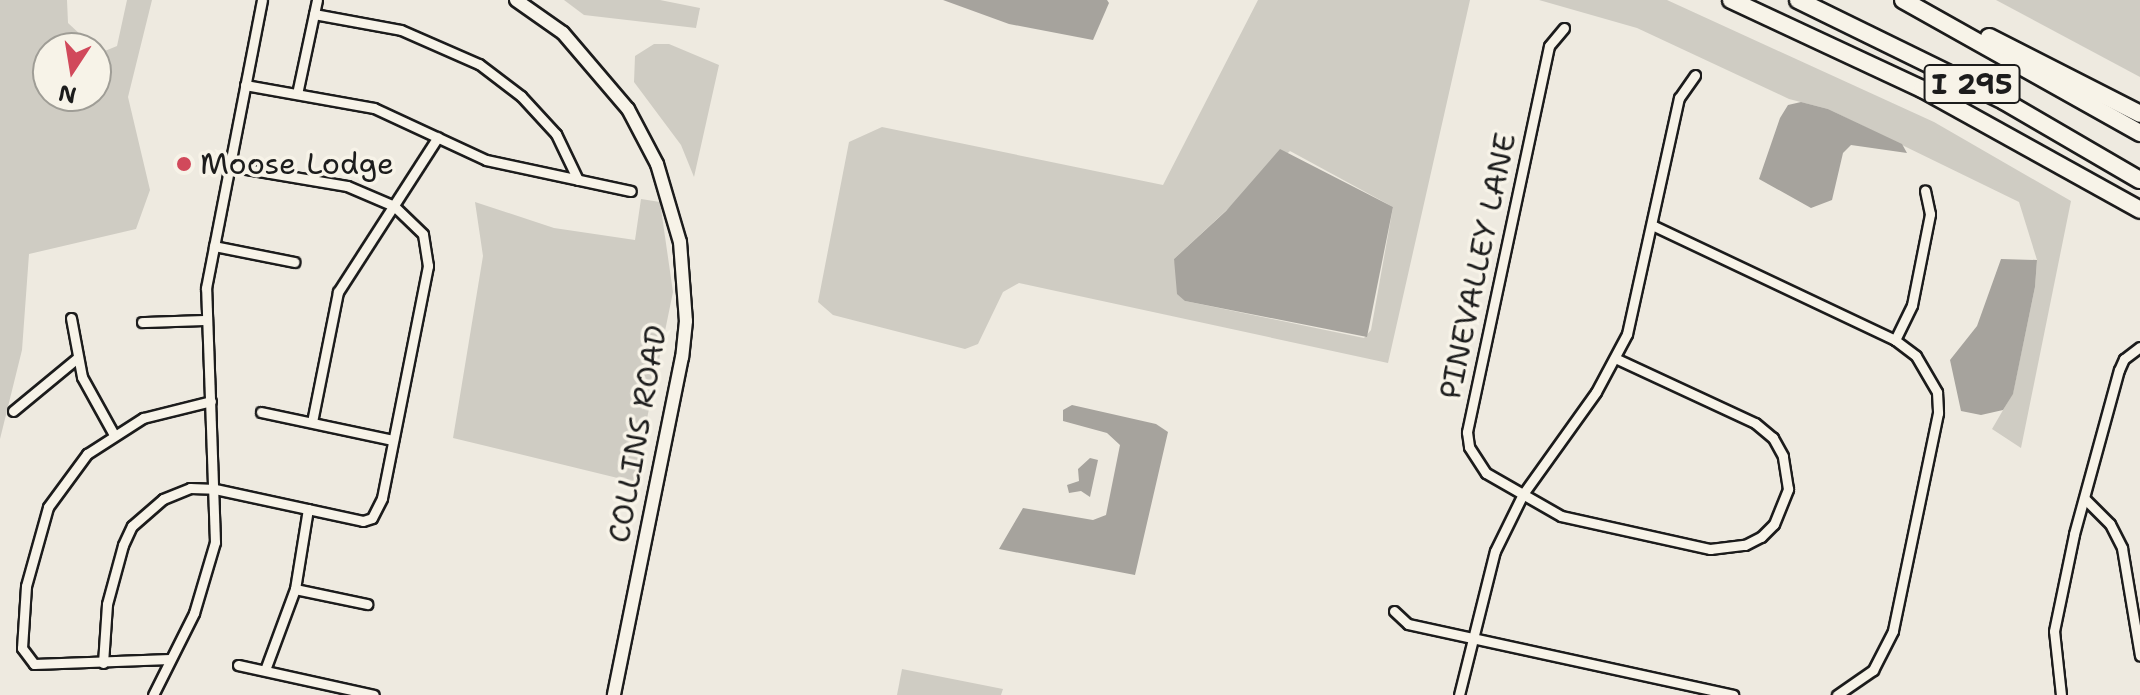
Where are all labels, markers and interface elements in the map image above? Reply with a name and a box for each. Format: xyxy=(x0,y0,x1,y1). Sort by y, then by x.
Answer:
north arrow xyxy=(32,32,112,112)
road number: I 295 xyxy=(1922,60,2022,108)
text: N xyxy=(56,78,79,110)
street label: PINEVALLEY LANE xyxy=(1432,130,1524,402)
place label: Moose Lodge xyxy=(200,146,394,182)
marker: Moose Lodge xyxy=(175,155,193,173)
street label: COLLINS ROAD xyxy=(601,322,675,546)

